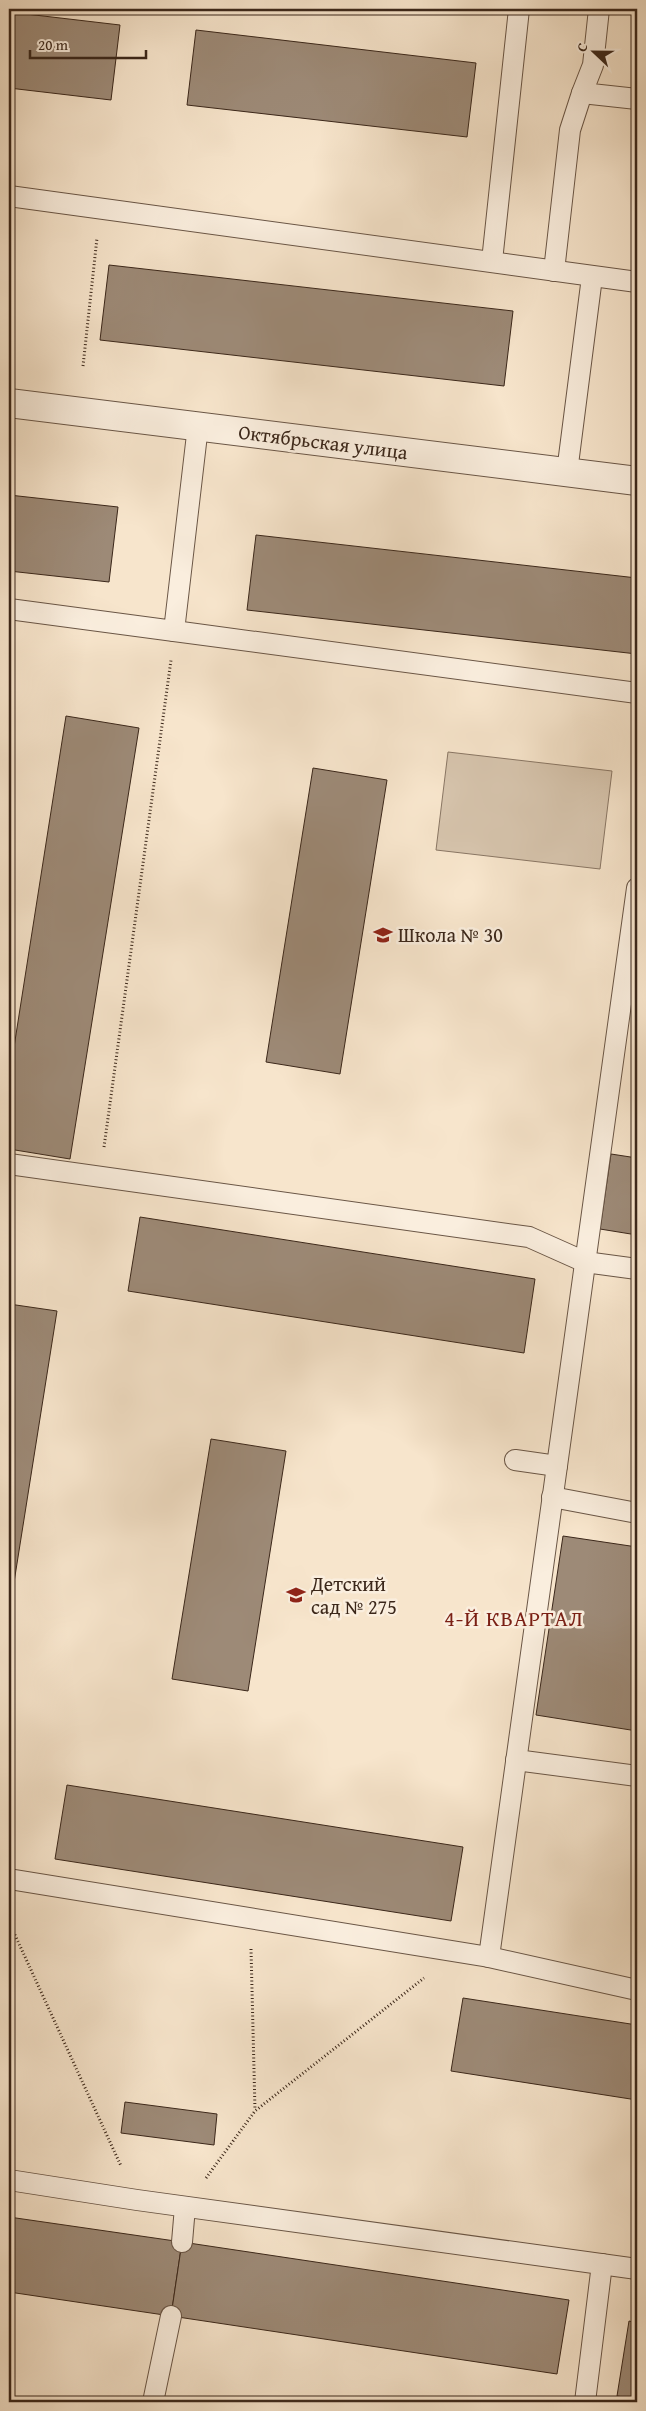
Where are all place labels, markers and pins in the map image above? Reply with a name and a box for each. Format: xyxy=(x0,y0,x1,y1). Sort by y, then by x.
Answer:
place label: Школа № 30 xyxy=(398,920,503,949)
school or university icon: Школа № 30 xyxy=(372,924,394,946)
place label: Детский сад № 275 xyxy=(310,1569,397,1621)
school or university icon: Детский сад № 275 xyxy=(285,1584,307,1606)

